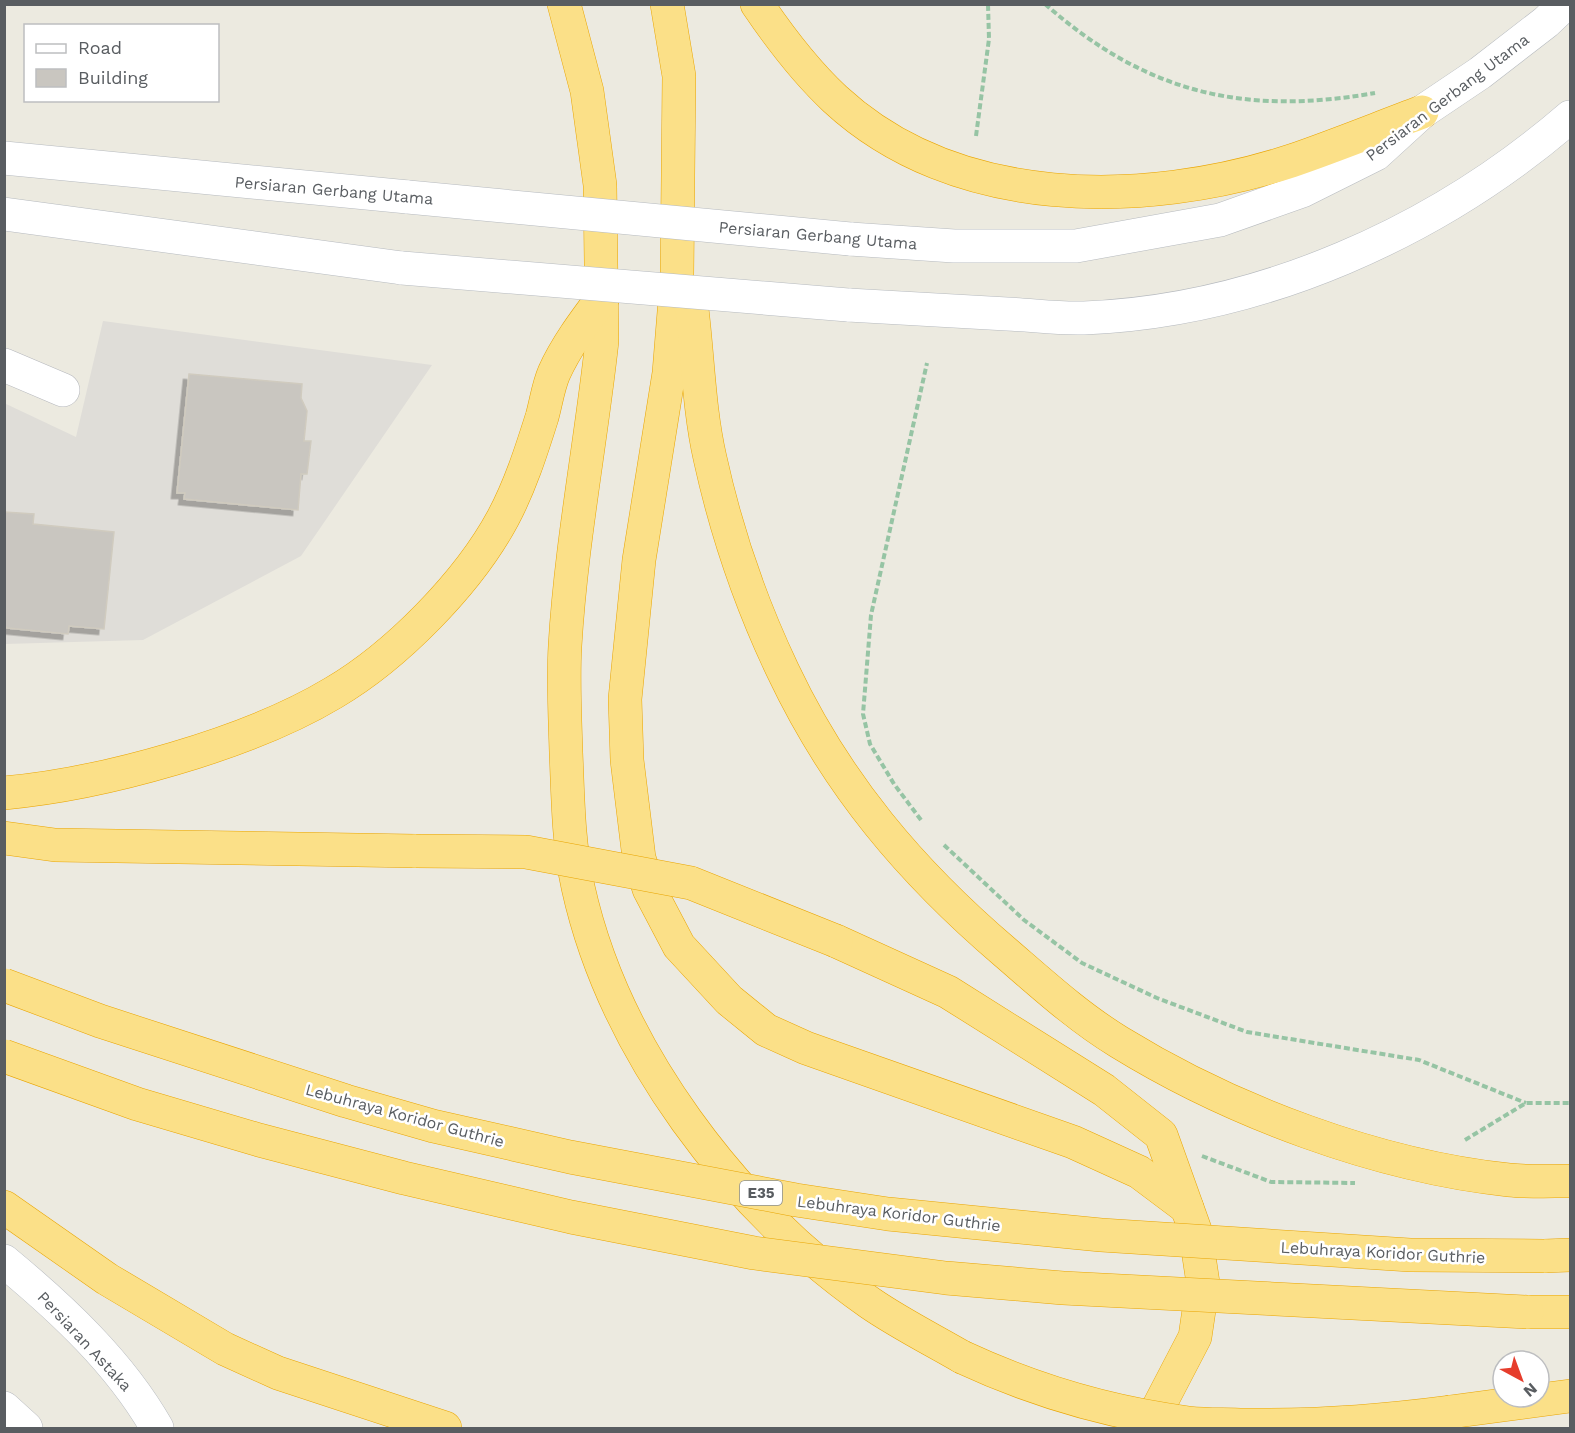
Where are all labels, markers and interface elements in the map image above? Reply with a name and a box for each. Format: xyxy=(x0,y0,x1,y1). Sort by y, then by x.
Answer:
legend xyxy=(24,24,219,102)
street label: Persiaran Gerbang Utama xyxy=(1362,30,1533,165)
text: Road xyxy=(78,37,122,58)
text: Building xyxy=(78,67,148,88)
street label: Persiaran Gerbang Utama xyxy=(234,172,434,209)
street label: Persiaran Gerbang Utama xyxy=(718,217,918,254)
street label: Lebuhraya Koridor Guthrie xyxy=(303,1080,506,1151)
road number: E35 xyxy=(740,1181,782,1205)
street label: Lebuhraya Koridor Guthrie xyxy=(796,1192,1002,1235)
street label: Lebuhraya Koridor Guthrie xyxy=(1280,1238,1486,1267)
street label: Persiaran Astaka xyxy=(34,1288,136,1395)
north arrow xyxy=(1491,1349,1551,1409)
text: N xyxy=(1520,1379,1541,1401)

